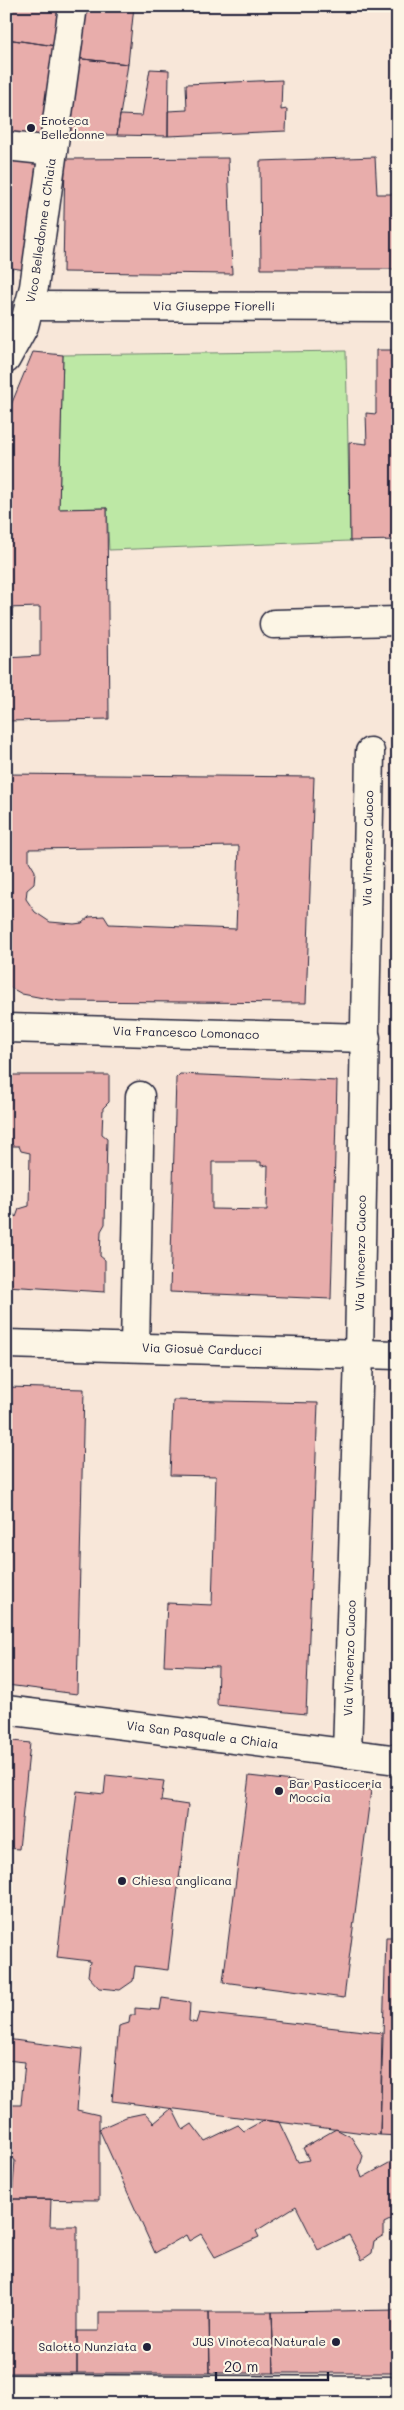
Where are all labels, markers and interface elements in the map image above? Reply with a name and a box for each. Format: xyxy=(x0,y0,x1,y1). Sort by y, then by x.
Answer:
place label: Enoteca Belledonne xyxy=(41,112,105,142)
marker: Enoteca Belledonne xyxy=(25,122,37,134)
street label: Vico Belledonne a Chiaia xyxy=(21,157,59,304)
street label: Via Giuseppe Fiorelli xyxy=(153,297,275,314)
street label: Via Vincenzo Cuoco xyxy=(358,790,376,906)
street label: Via Francesco Lomonaco xyxy=(113,1022,259,1042)
street label: Via Vincenzo Cuoco xyxy=(351,1195,369,1311)
street label: Via Giosuè Carducci xyxy=(142,1339,262,1358)
street label: Via Vincenzo Cuoco xyxy=(339,1600,359,1716)
street label: Via San Pasquale a Chiaia xyxy=(126,1716,280,1752)
place label: Bar Pasticceria Moccia xyxy=(289,1775,382,1805)
marker: Bar Pasticceria Moccia xyxy=(273,1785,285,1797)
place label: Chiesa anglicana xyxy=(132,1872,232,1888)
marker: Chiesa anglicana xyxy=(116,1875,128,1887)
place label: JUS Vinoteca Naturale xyxy=(192,2333,326,2349)
marker: JUS Vinoteca Naturale xyxy=(330,2336,342,2348)
place label: Salotto Nunziata xyxy=(38,2338,137,2354)
marker: Salotto Nunziata xyxy=(141,2341,153,2353)
scale bar xyxy=(216,2350,329,2382)
text: 20 m xyxy=(224,2356,258,2376)

